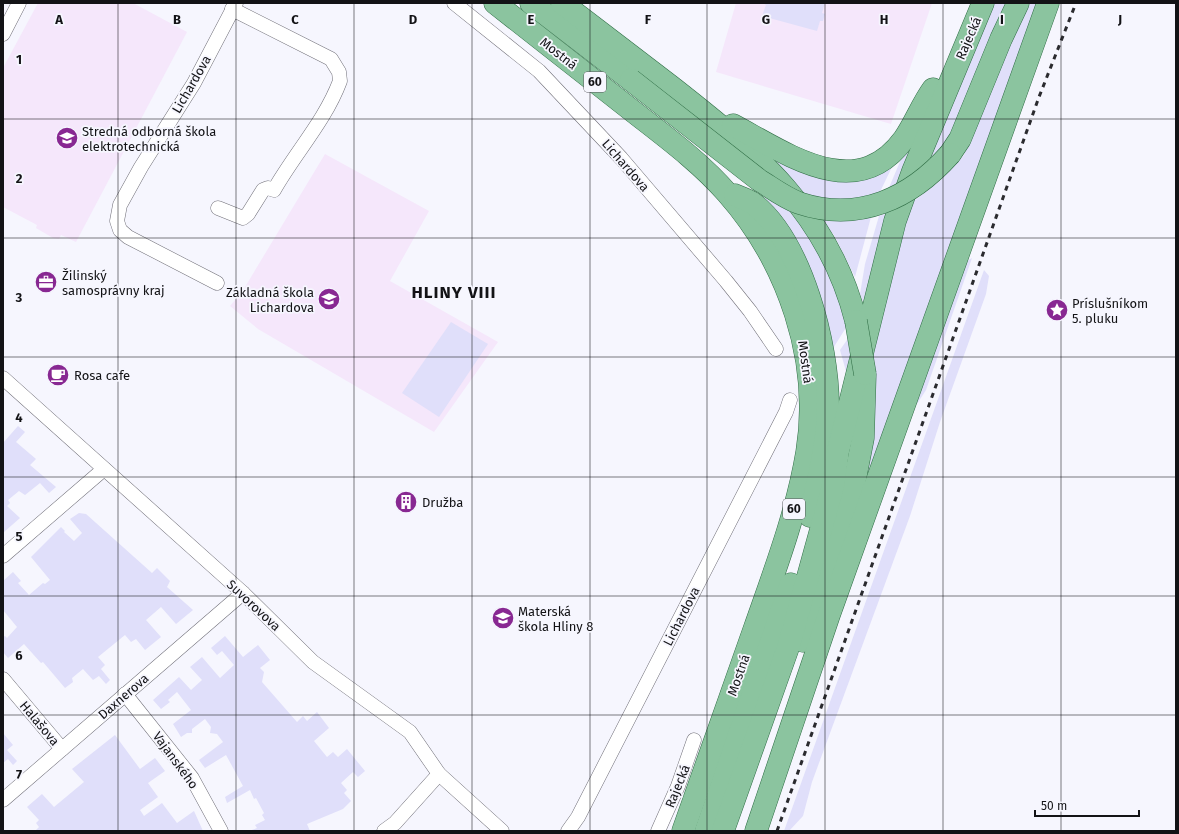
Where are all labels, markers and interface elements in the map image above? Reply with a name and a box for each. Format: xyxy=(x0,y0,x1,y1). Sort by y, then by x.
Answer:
text: A xyxy=(54,12,63,27)
text: B xyxy=(173,12,181,27)
text: C xyxy=(291,12,299,27)
text: D xyxy=(409,12,418,27)
text: E xyxy=(528,12,535,27)
text: F xyxy=(645,12,652,27)
text: G xyxy=(762,12,770,27)
text: H xyxy=(880,12,888,27)
text: I xyxy=(1000,12,1004,27)
text: J xyxy=(1117,12,1122,27)
street label: Rajecká xyxy=(953,14,984,62)
street label: Mostná xyxy=(537,34,580,73)
text: 1 xyxy=(16,52,22,67)
street label: Lichardova xyxy=(169,53,214,116)
road number: 60 xyxy=(584,72,606,92)
place label: Stredná odborná škola elektrotechnická xyxy=(82,124,216,154)
school or university icon: Stredná odborná škola elektrotechnická xyxy=(54,125,80,151)
street label: Lichardova xyxy=(599,136,652,194)
text: 2 xyxy=(16,171,23,186)
place label: Žilinský samosprávny kraj xyxy=(62,267,165,298)
office icon: Žilinský samosprávny kraj xyxy=(33,269,59,295)
district label: HLINY VIII xyxy=(411,282,497,303)
place label: Základná škola Lichardova xyxy=(226,285,314,315)
school or university icon: Základná škola Lichardova xyxy=(316,286,342,312)
text: 3 xyxy=(15,290,23,305)
place label: Príslušníkom 5. pluku xyxy=(1072,296,1148,326)
place icon: Príslušníkom 5. pluku xyxy=(1044,297,1070,323)
street label: Mostná xyxy=(795,340,816,384)
cafe icon: Rosa cafe xyxy=(45,362,71,388)
place label: Rosa cafe xyxy=(74,368,130,383)
text: 4 xyxy=(15,410,23,425)
building icon: Družba xyxy=(393,489,419,515)
place label: Družba xyxy=(422,495,463,510)
road number: 60 xyxy=(783,499,805,519)
text: 5 xyxy=(16,529,23,544)
street label: Suvorovova xyxy=(224,577,284,634)
street label: Lichardova xyxy=(660,584,703,648)
place label: Materská škola Hliny 8 xyxy=(518,604,593,634)
school or university icon: Materská škola Hliny 8 xyxy=(490,605,516,631)
text: 6 xyxy=(15,648,23,663)
street label: Mostná xyxy=(724,652,753,698)
street label: Daxnerova xyxy=(95,670,152,722)
street label: Halašova xyxy=(17,698,63,749)
street label: Vajanského xyxy=(150,729,201,792)
street label: Rajecká xyxy=(662,762,693,810)
text: 7 xyxy=(16,767,22,782)
scale bar xyxy=(1035,792,1139,818)
text: 50 m xyxy=(1041,799,1067,813)

